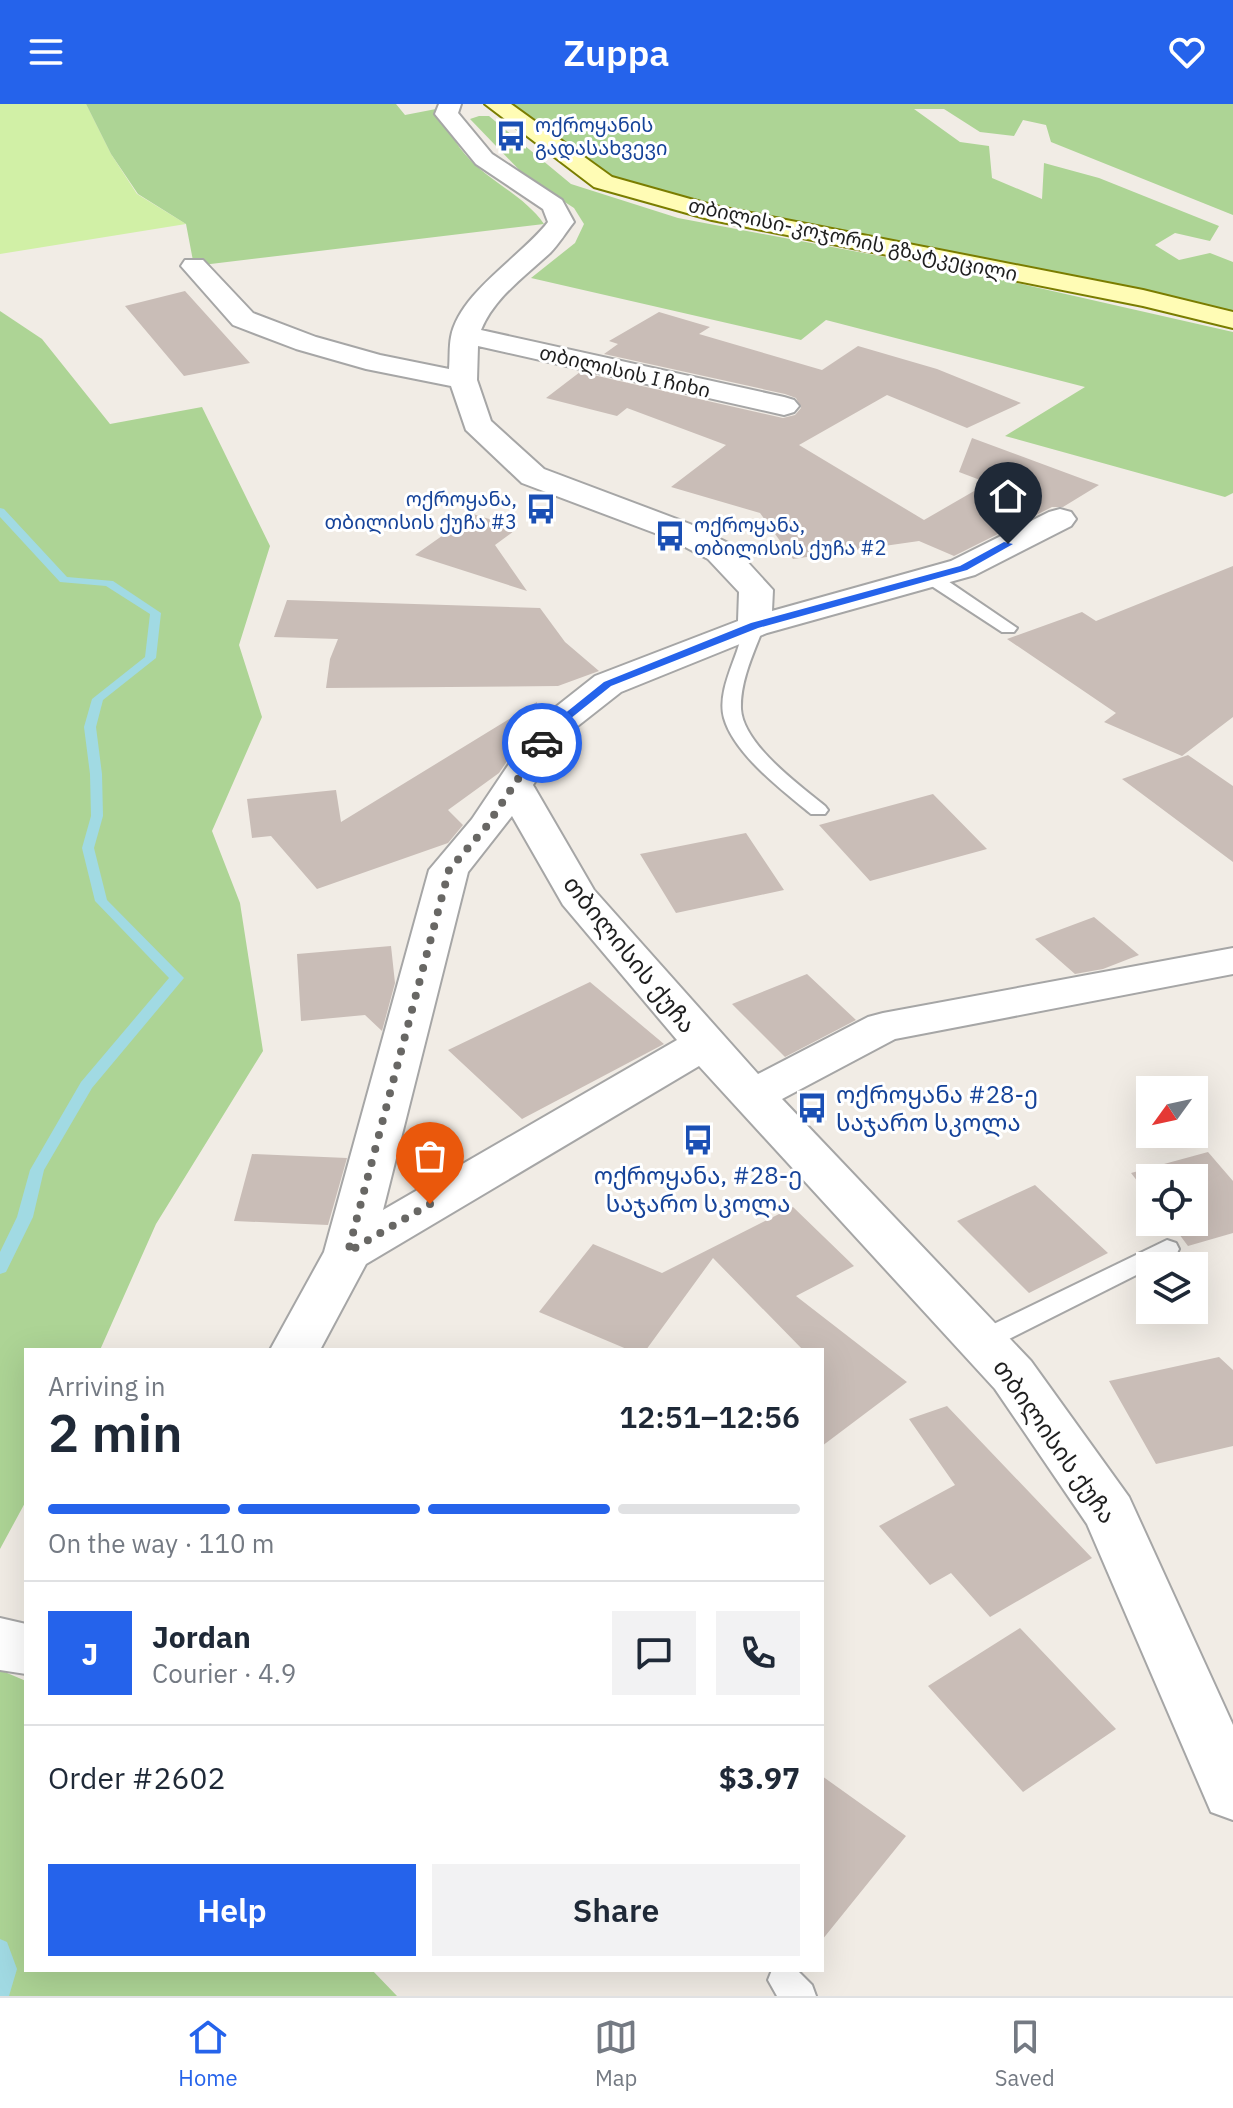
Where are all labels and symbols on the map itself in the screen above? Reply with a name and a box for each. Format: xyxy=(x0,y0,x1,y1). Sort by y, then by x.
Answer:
place label: ოქროყანის გადასახვევი xyxy=(535,111,667,161)
bus stop icon: ოქროყანის გადასახვევი xyxy=(494,119,528,153)
street label: თბილისი-კოჯორის გზატკეცილი xyxy=(686,191,1020,287)
street label: თბილისის I ჩიხი xyxy=(537,338,713,404)
pin xyxy=(974,462,1042,544)
place label: ოქროყანა, თბილისის ქუჩა #3 xyxy=(324,485,517,535)
bus stop icon: ოქროყანა, თბილისის ქუჩა #3 xyxy=(524,492,558,526)
place label: ოქროყანა, თბილისის ქუჩა #2 xyxy=(694,511,887,561)
bus stop icon: ოქროყანა, თბილისის ქუჩა #2 xyxy=(653,519,687,553)
courier xyxy=(502,703,582,783)
street label: თბილისის ქუჩა xyxy=(557,869,703,1039)
north arrow xyxy=(1136,1076,1208,1148)
place label: ოქროყანა #28-ე საჯარო სკოლა xyxy=(836,1078,1038,1138)
bus stop icon: ოქროყანა #28-ე საჯარო სკოლა xyxy=(795,1091,829,1125)
pin xyxy=(396,1122,464,1204)
bus stop icon: ოქროყანა, #28-ე საჯარო სკოლა xyxy=(681,1123,715,1157)
place label: ოქროყანა, #28-ე საჯარო სკოლა xyxy=(594,1159,802,1219)
street label: თბილისის ქუჩა xyxy=(986,1352,1124,1530)

